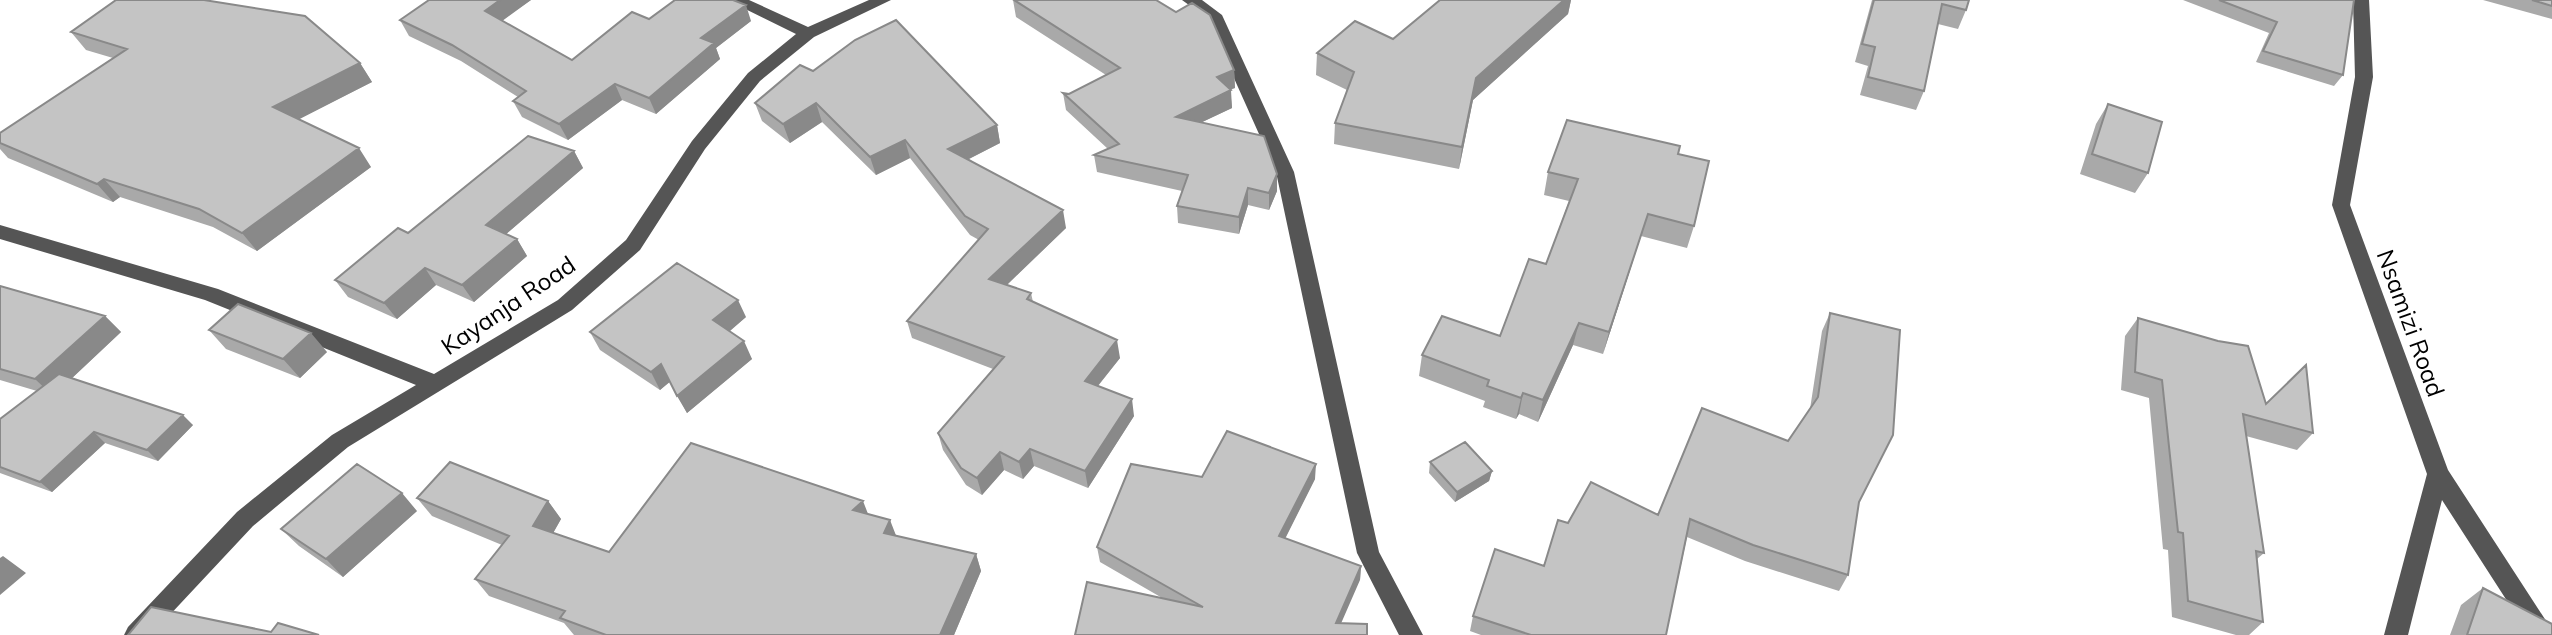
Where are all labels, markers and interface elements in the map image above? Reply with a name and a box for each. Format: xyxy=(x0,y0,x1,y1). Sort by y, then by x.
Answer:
street label: Nsamizi Road xyxy=(2371,245,2451,401)
street label: Kayanja Road xyxy=(435,249,581,361)

